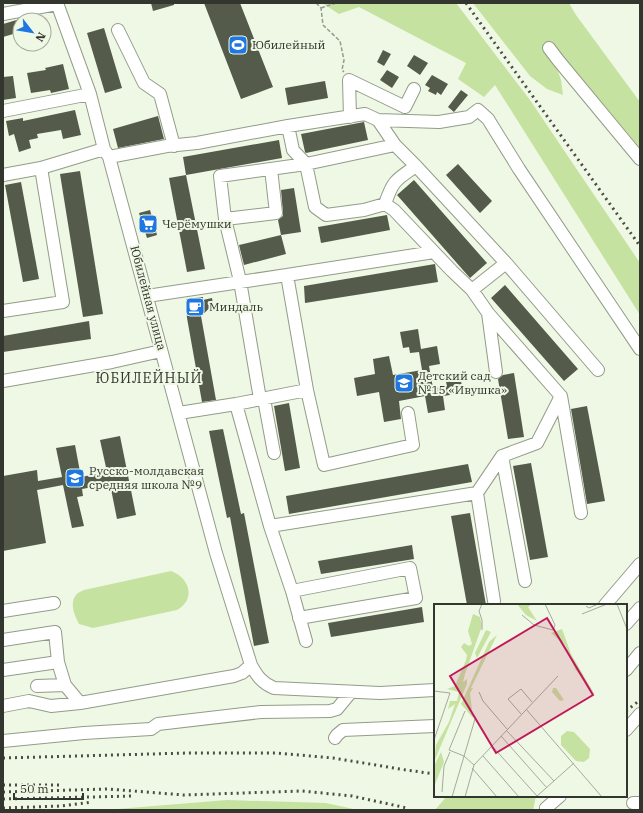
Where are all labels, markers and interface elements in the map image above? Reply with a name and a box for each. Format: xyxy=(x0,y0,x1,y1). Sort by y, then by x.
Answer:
north arrow xyxy=(12,12,52,52)
text: N xyxy=(32,30,49,45)
sports icon: Юбилейный xyxy=(227,34,249,56)
place label: Юбилейный xyxy=(252,37,326,52)
supermarket icon: Черёмушки xyxy=(137,213,159,235)
place label: Черёмушки xyxy=(162,216,232,231)
street label: Юбилейная улица xyxy=(127,244,170,352)
cafe icon: Миндаль xyxy=(184,296,206,318)
place label: Миндаль xyxy=(209,299,264,314)
place label: Детский сад №15 «Ивушка» xyxy=(418,368,507,397)
district label: ЮБИЛЕЙНЫЙ xyxy=(96,369,202,387)
school or university icon: Детский сад №15 «Ивушка» xyxy=(393,372,415,394)
place label: Русско-молдавская средняя школа №9 xyxy=(89,463,204,492)
school or university icon: Русско-молдавская средняя школа №9 xyxy=(64,467,86,489)
inset map xyxy=(434,604,627,797)
scale bar xyxy=(14,775,83,801)
text: 50 m xyxy=(20,781,49,796)

